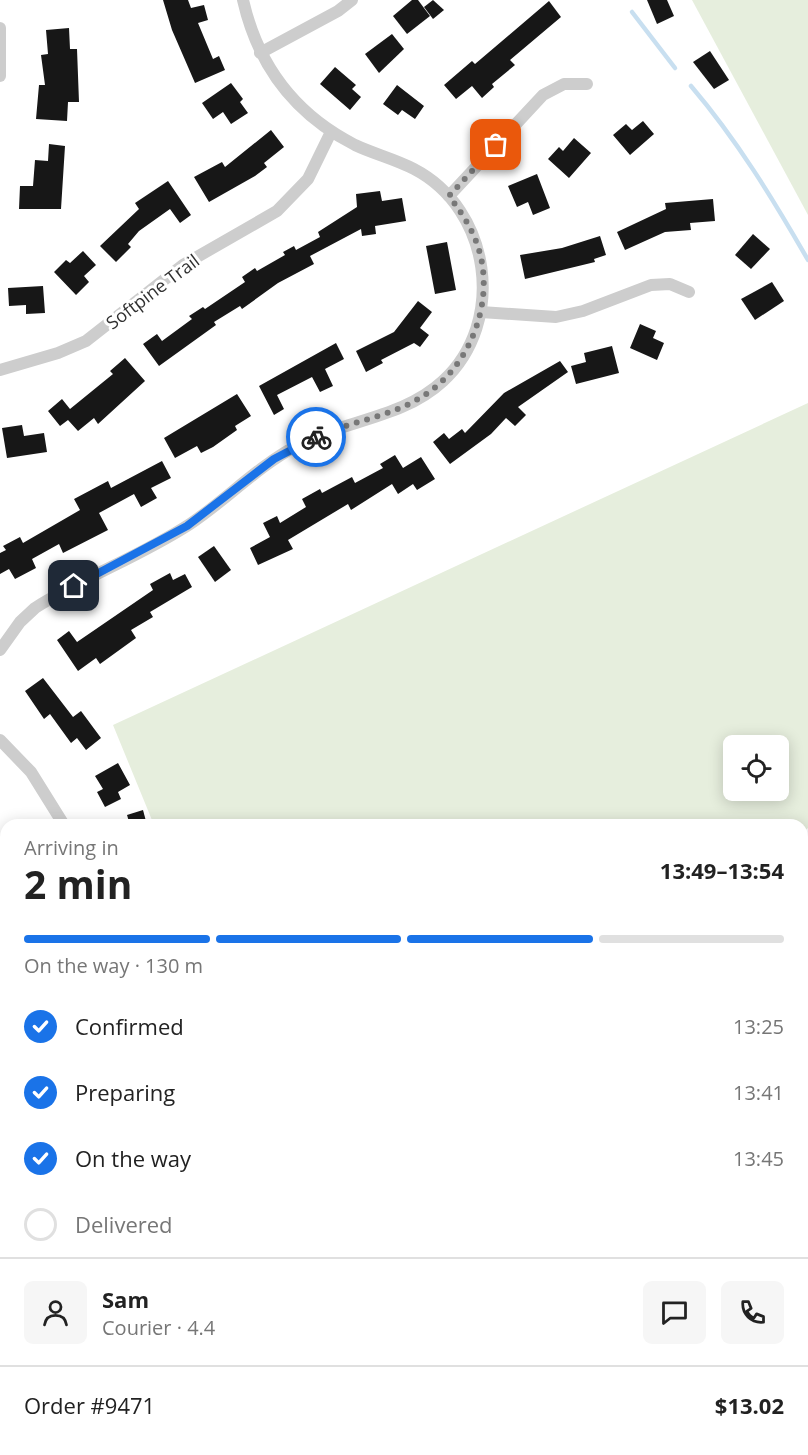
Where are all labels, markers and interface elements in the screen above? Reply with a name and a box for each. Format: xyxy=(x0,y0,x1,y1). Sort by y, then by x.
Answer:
pin xyxy=(470,119,521,170)
icon: bag xyxy=(479,128,512,161)
street label: Softpine Trail xyxy=(101,248,204,334)
courier xyxy=(286,407,346,467)
icon: bike xyxy=(300,421,333,454)
pin xyxy=(48,560,99,611)
icon: home xyxy=(57,569,90,602)
map controls xyxy=(723,735,789,801)
button: locate xyxy=(723,735,789,801)
text: Arriving in xyxy=(24,834,119,861)
text: 13:49–13:54 xyxy=(660,855,784,885)
text: 2 min xyxy=(24,857,132,910)
text: On the way · 130 m xyxy=(24,952,203,979)
icon: check xyxy=(24,1010,57,1043)
text: Confirmed xyxy=(75,1011,184,1041)
text: 13:25 xyxy=(733,1013,784,1040)
icon: check xyxy=(24,1076,57,1109)
text: Preparing xyxy=(75,1077,175,1107)
text: 13:41 xyxy=(733,1079,784,1106)
icon: check xyxy=(24,1142,57,1175)
text: On the way xyxy=(75,1143,191,1173)
text: 13:45 xyxy=(733,1145,784,1172)
text: Delivered xyxy=(75,1209,173,1239)
button: person xyxy=(24,1281,87,1344)
button: chat xyxy=(643,1281,706,1344)
button: phone xyxy=(721,1281,784,1344)
text: Sam xyxy=(102,1284,149,1314)
text: Courier · 4.4 xyxy=(102,1314,215,1341)
text: Order #9471 xyxy=(24,1390,155,1420)
text: $13.02 xyxy=(715,1390,784,1420)

